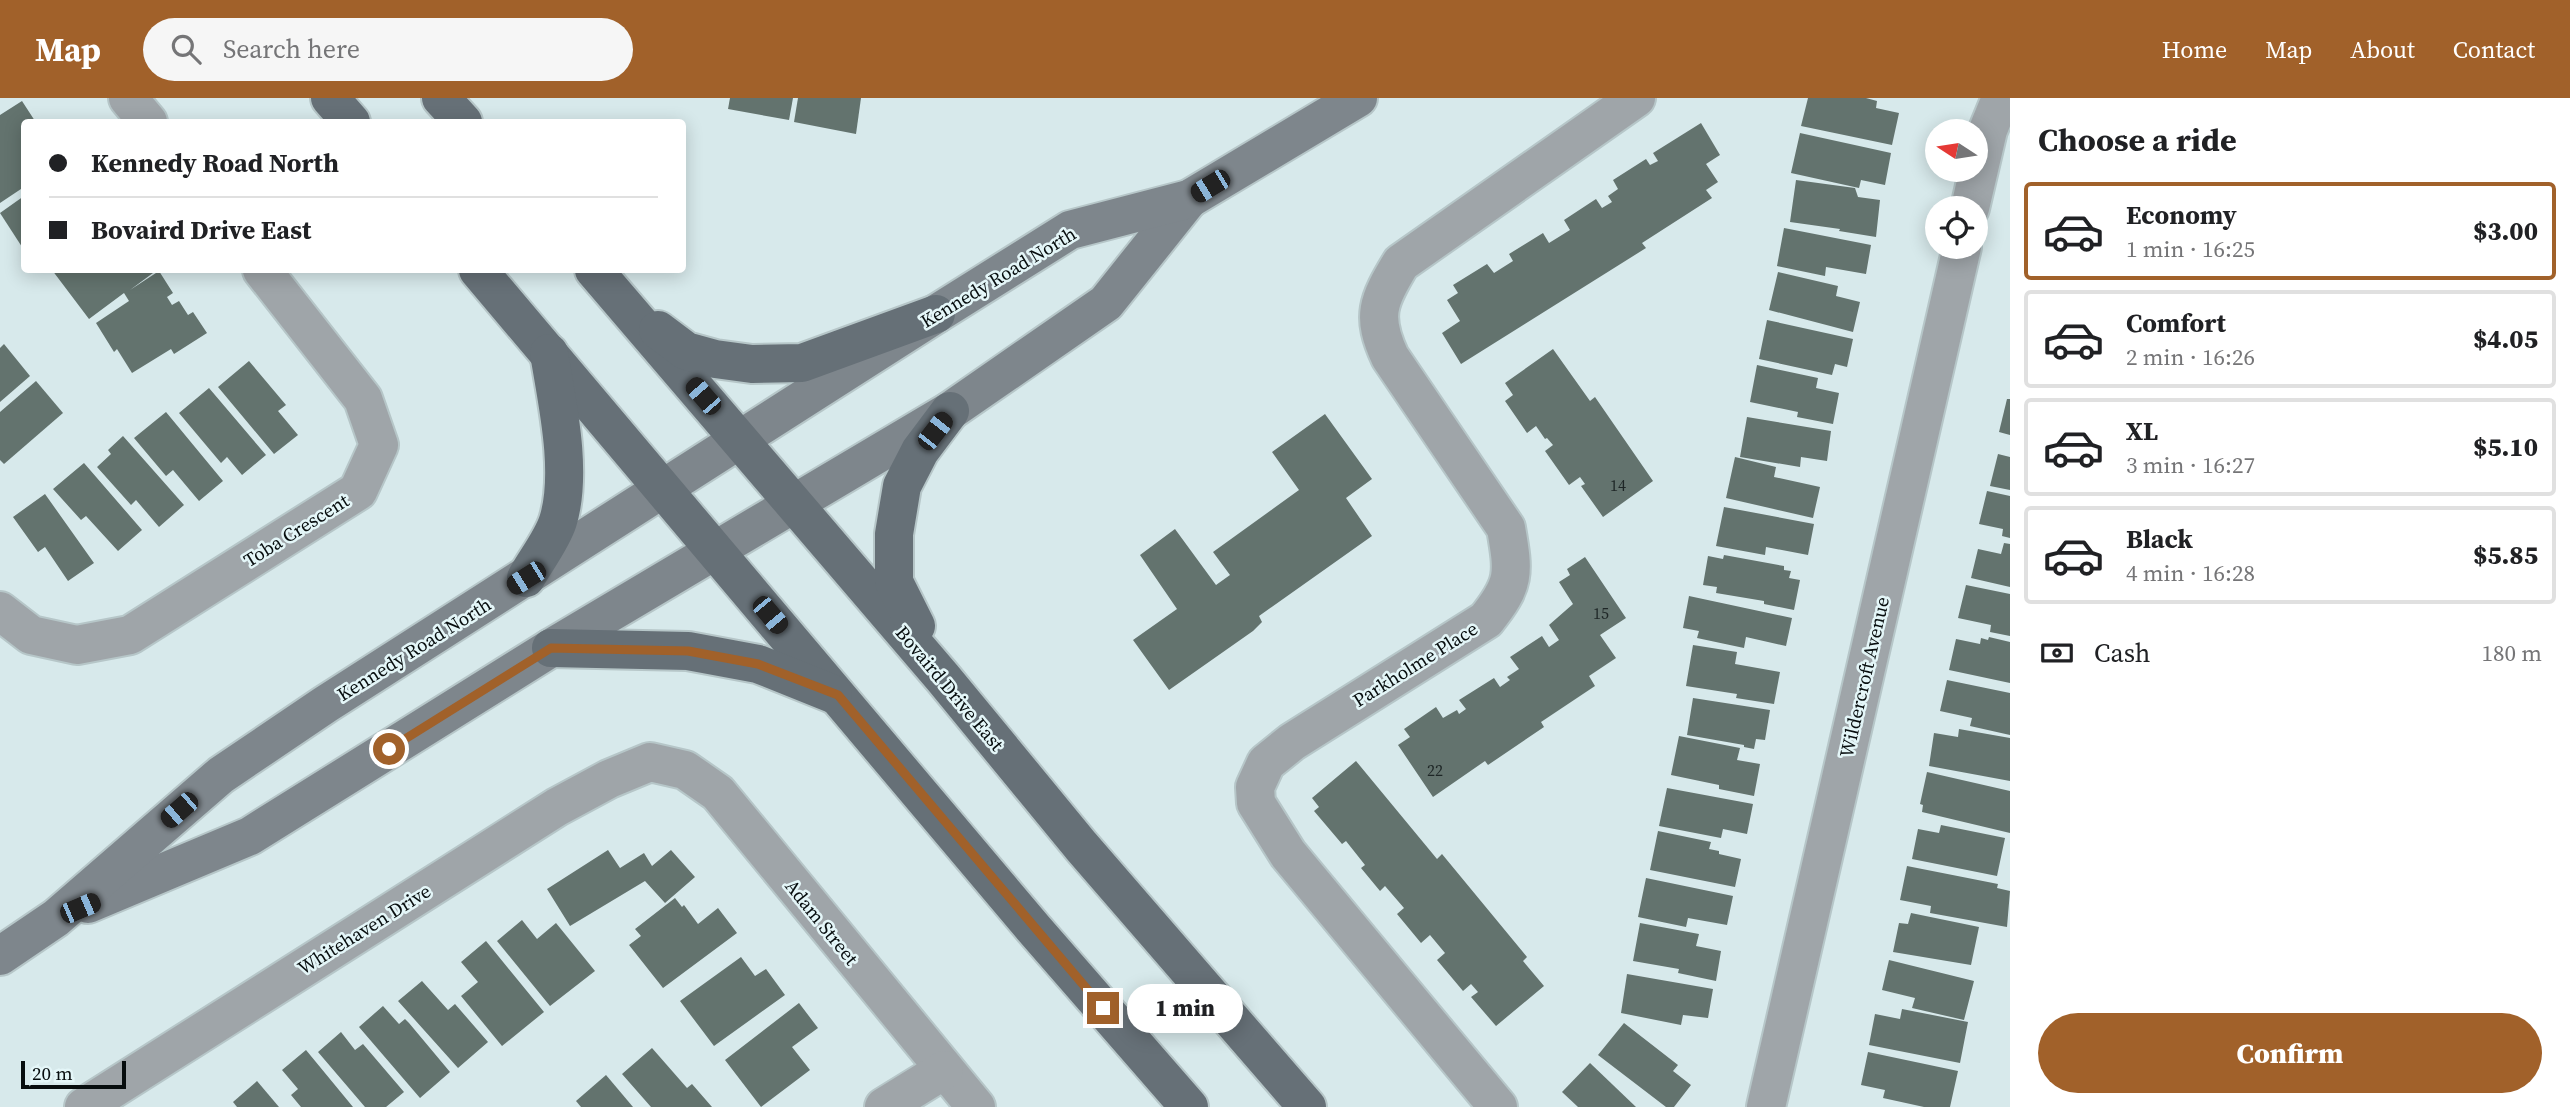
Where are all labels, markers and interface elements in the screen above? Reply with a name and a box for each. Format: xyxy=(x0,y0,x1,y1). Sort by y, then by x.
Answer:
search box xyxy=(143,18,633,81)
text: Map xyxy=(35,27,101,72)
icon: search xyxy=(167,30,205,68)
text: Search here xyxy=(223,31,360,67)
text: Home xyxy=(2162,33,2227,66)
text: Map xyxy=(2265,33,2312,66)
text: About xyxy=(2350,33,2415,66)
text: Contact xyxy=(2453,33,2535,66)
text: Choose a ride xyxy=(2038,118,2237,162)
north arrow xyxy=(1925,119,1988,182)
map controls xyxy=(1925,119,1988,259)
text: Kennedy Road North xyxy=(91,145,339,181)
car xyxy=(1187,166,1234,206)
button: locate xyxy=(1925,196,1988,259)
text: Economy xyxy=(2126,197,2237,233)
icon: car xyxy=(2042,200,2105,263)
text: Bovaird Drive East xyxy=(91,212,311,248)
text: $3.00 xyxy=(2473,213,2538,249)
street label: Kennedy Road North xyxy=(915,220,1081,334)
text: 1 min · 16:25 xyxy=(2126,233,2255,265)
text: Comfort xyxy=(2126,305,2226,341)
icon: car xyxy=(2042,308,2105,371)
text: $4.05 xyxy=(2473,321,2538,357)
text: 2 min · 16:26 xyxy=(2126,341,2255,373)
car xyxy=(682,373,725,419)
car xyxy=(914,408,957,454)
text: XL xyxy=(2126,413,2158,449)
icon: car xyxy=(2042,416,2105,479)
text: $5.10 xyxy=(2473,429,2538,465)
text: 3 min · 16:27 xyxy=(2126,449,2255,481)
house number: 14 xyxy=(1610,474,1626,496)
street label: Toba Crescent xyxy=(238,487,354,573)
text: Black xyxy=(2126,521,2193,557)
icon: car xyxy=(2042,524,2105,587)
text: $5.85 xyxy=(2473,537,2538,573)
text: 4 min · 16:28 xyxy=(2126,557,2255,589)
car xyxy=(503,558,550,598)
street label: Kennedy Road North xyxy=(332,591,496,707)
car xyxy=(749,592,792,638)
street label: Wildercroft Avenue xyxy=(1833,594,1895,760)
house number: 15 xyxy=(1593,602,1609,624)
street label: Parkholme Place xyxy=(1348,615,1482,713)
street label: Bovaird Drive East xyxy=(890,620,1011,757)
icon: cash xyxy=(2038,634,2076,672)
text: Cash xyxy=(2094,635,2150,671)
text: 180 m xyxy=(2481,637,2542,669)
route start xyxy=(373,733,405,765)
house number: 22 xyxy=(1427,759,1443,781)
car xyxy=(157,788,202,832)
street label: Adam Street xyxy=(779,874,865,971)
street label: Whitehaven Drive xyxy=(292,878,436,980)
car xyxy=(57,890,104,926)
callout: 1 min xyxy=(1128,984,1243,1032)
route end xyxy=(1087,992,1119,1024)
text: 1 min xyxy=(1155,992,1215,1024)
button: Confirm xyxy=(2038,1013,2542,1093)
scale bar xyxy=(21,1058,126,1090)
text: 20 m xyxy=(32,1060,73,1086)

